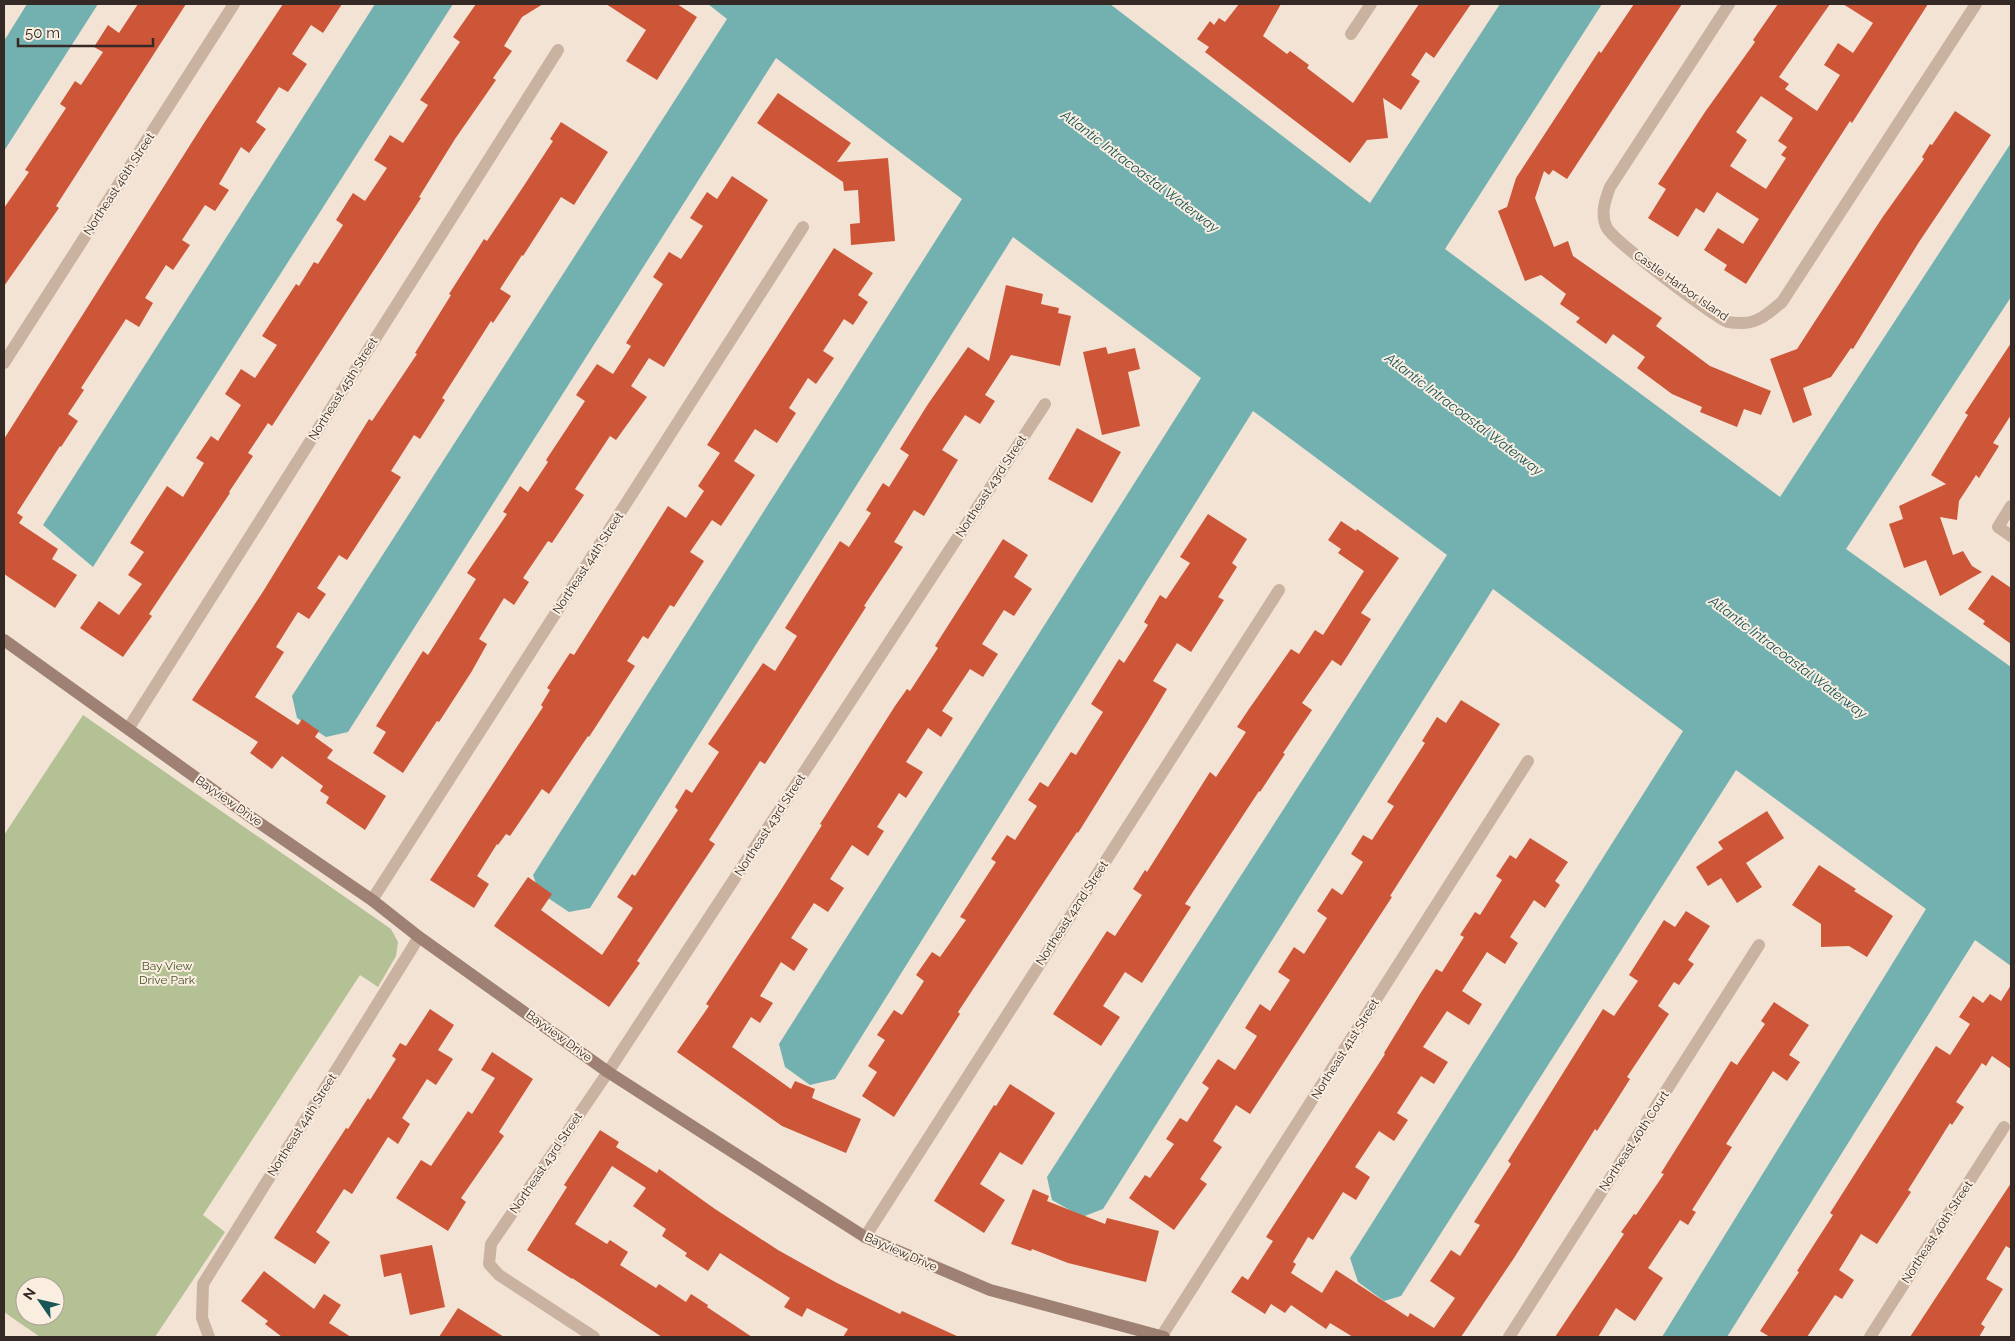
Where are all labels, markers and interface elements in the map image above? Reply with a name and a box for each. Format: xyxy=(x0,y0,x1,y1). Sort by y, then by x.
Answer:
scale bar xyxy=(18,15,152,47)
text: 50 m xyxy=(25,24,60,42)
water label: Atlantic Intracoastal Waterway xyxy=(1057,106,1223,236)
street label: Northeast 46th Street xyxy=(81,130,157,238)
street label: Castle Harbor Island xyxy=(1631,248,1731,324)
street label: Northeast 45th Street xyxy=(306,335,380,443)
water label: Atlantic Intracoastal Waterway xyxy=(1381,349,1547,479)
street label: Northeast 43rd Street xyxy=(953,432,1029,540)
street label: Northeast 44th Street xyxy=(550,510,626,616)
water label: Atlantic Intracoastal Waterway xyxy=(1705,592,1871,722)
street label: Northeast 43rd Street xyxy=(732,771,808,879)
street label: Bayview Drive xyxy=(193,773,265,829)
street label: Northeast 42nd Street xyxy=(1033,858,1111,968)
park label: Bay View Drive Park xyxy=(139,959,196,987)
street label: Northeast 41st Street xyxy=(1308,996,1382,1102)
street label: Bayview Drive xyxy=(523,1007,595,1065)
street label: Northeast 44th Street xyxy=(265,1071,339,1179)
street label: Northeast 40th Court xyxy=(1596,1088,1672,1194)
street label: Northeast 43rd Street xyxy=(507,1110,585,1216)
street label: Northeast 40th Street xyxy=(1899,1178,1975,1286)
street label: Bayview Drive xyxy=(863,1230,939,1274)
north arrow xyxy=(15,1276,65,1326)
text: N xyxy=(20,1285,39,1303)

